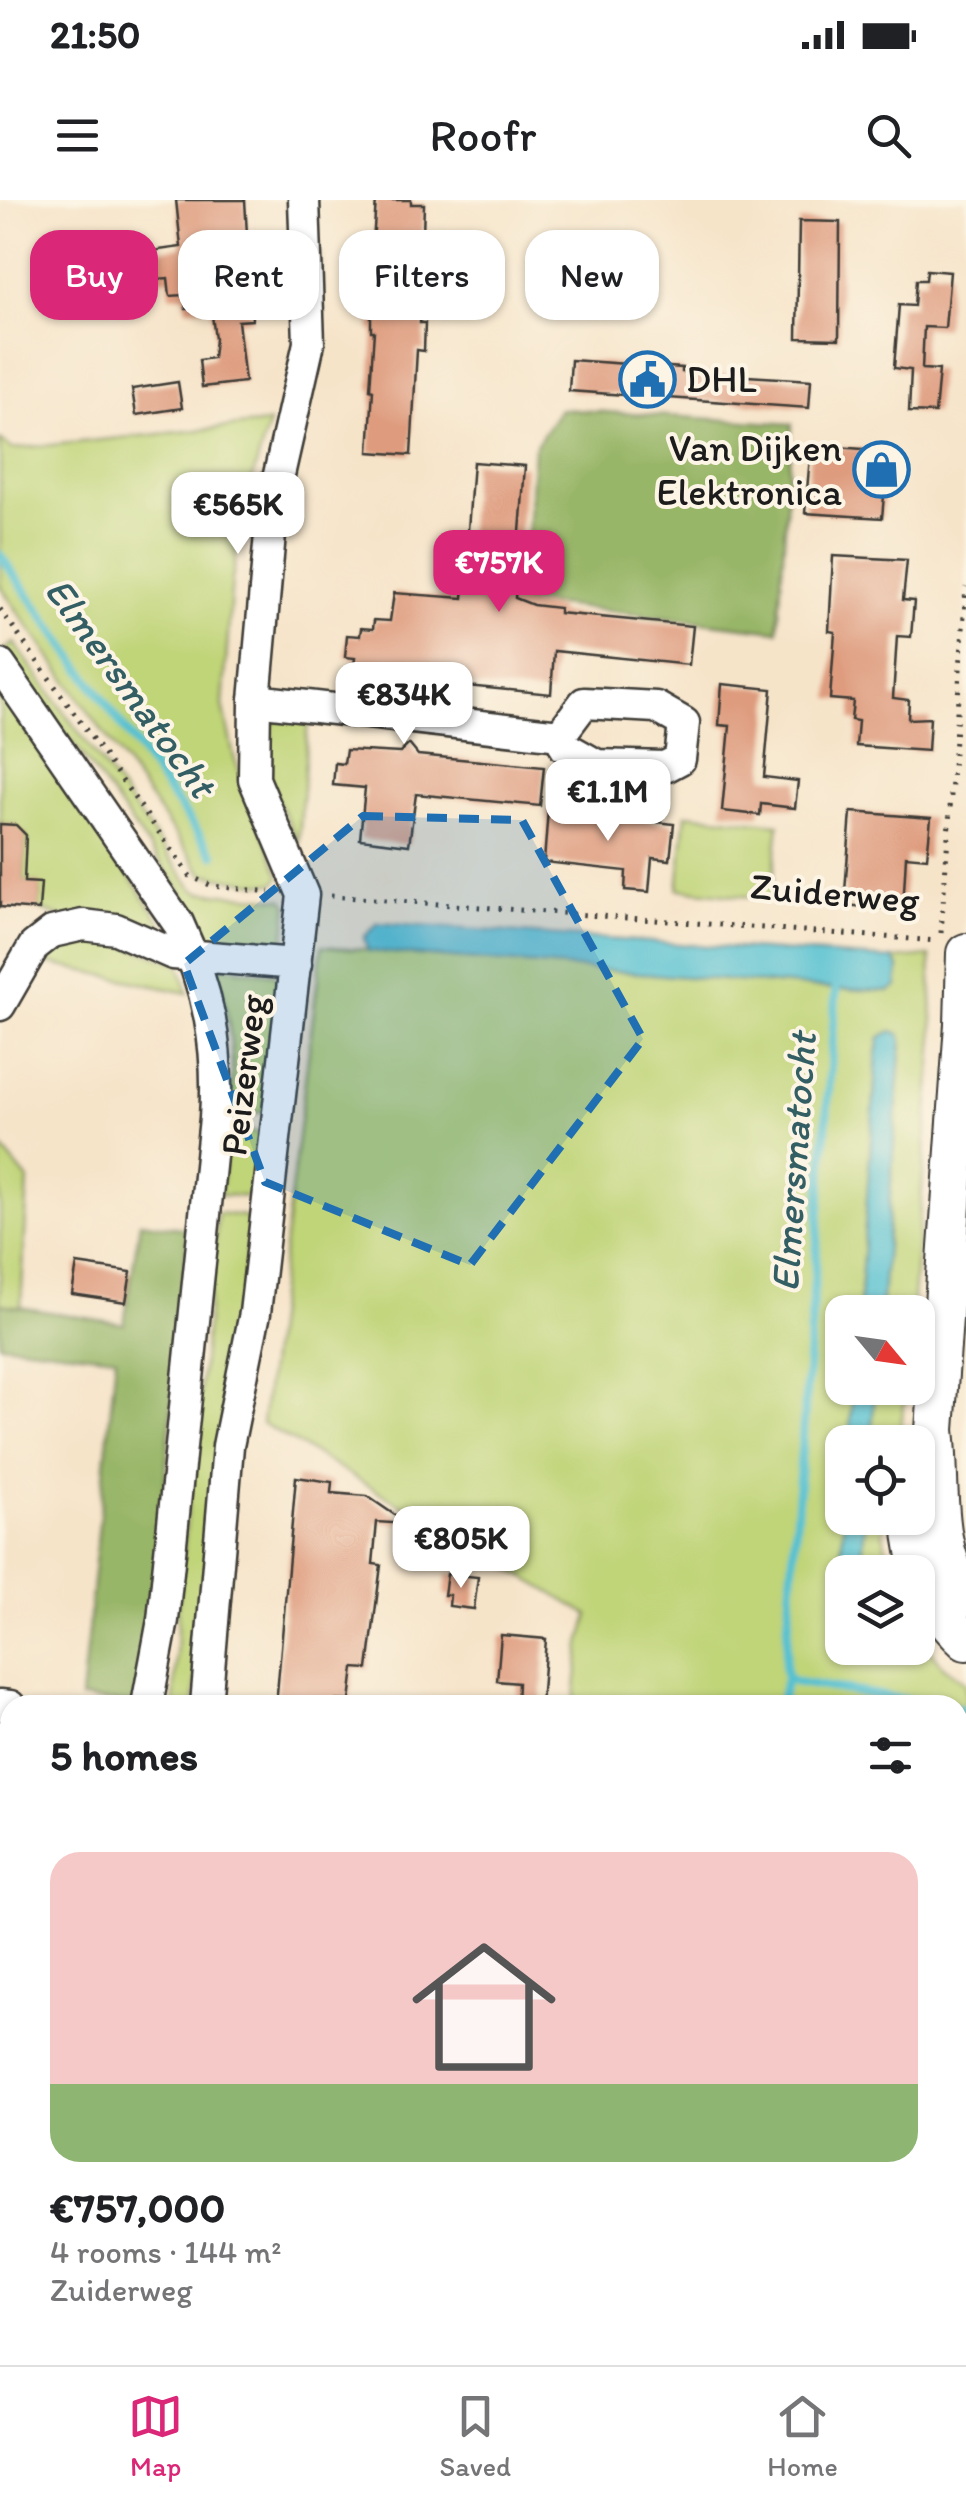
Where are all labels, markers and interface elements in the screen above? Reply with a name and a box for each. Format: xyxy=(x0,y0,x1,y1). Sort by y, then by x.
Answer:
text: 21:50 xyxy=(50,12,140,58)
icon: menu xyxy=(50,108,105,163)
text: Roofr xyxy=(430,108,536,162)
icon: search xyxy=(861,108,916,163)
chip: Buy xyxy=(30,230,158,320)
chip: Rent xyxy=(178,230,319,320)
chip: Filters xyxy=(339,230,505,320)
chip: New xyxy=(525,230,659,320)
public building icon: DHL xyxy=(617,349,677,409)
place label: DHL xyxy=(686,356,757,402)
place label: Van Dijken Elektronica xyxy=(657,425,842,515)
shop icon: Van Dijken Elektronica xyxy=(851,440,911,500)
pin: €565K xyxy=(168,472,308,557)
text: €565K xyxy=(193,485,283,523)
pin: €757K xyxy=(429,530,569,615)
text: €757K xyxy=(455,543,543,581)
water label: Elmersmatocht xyxy=(35,568,229,809)
pin: €834K xyxy=(334,662,474,747)
text: €834K xyxy=(358,675,450,713)
pin: €1.1M xyxy=(538,759,678,844)
text: €1.1M xyxy=(568,772,649,810)
street label: Zuiderweg xyxy=(749,863,922,923)
street label: Peizerweg xyxy=(210,991,276,1158)
water label: Elmersmatocht xyxy=(760,1028,826,1293)
north arrow xyxy=(825,1295,935,1405)
map controls xyxy=(825,1295,935,1665)
button: locate xyxy=(825,1425,935,1535)
pin: €805K xyxy=(391,1506,531,1591)
text: €805K xyxy=(415,1519,507,1557)
button: layers xyxy=(825,1555,935,1665)
icon: filters xyxy=(863,1728,918,1783)
text: 5 homes xyxy=(50,1730,198,1781)
icon: home xyxy=(394,1917,574,2097)
text: €757,000 xyxy=(50,2182,225,2233)
text: 4 rooms · 144 m² xyxy=(50,2233,281,2271)
text: Zuiderweg xyxy=(50,2271,193,2309)
tab: Map xyxy=(128,2389,183,2483)
tab: Saved xyxy=(439,2389,511,2483)
tab: Home xyxy=(767,2389,838,2483)

